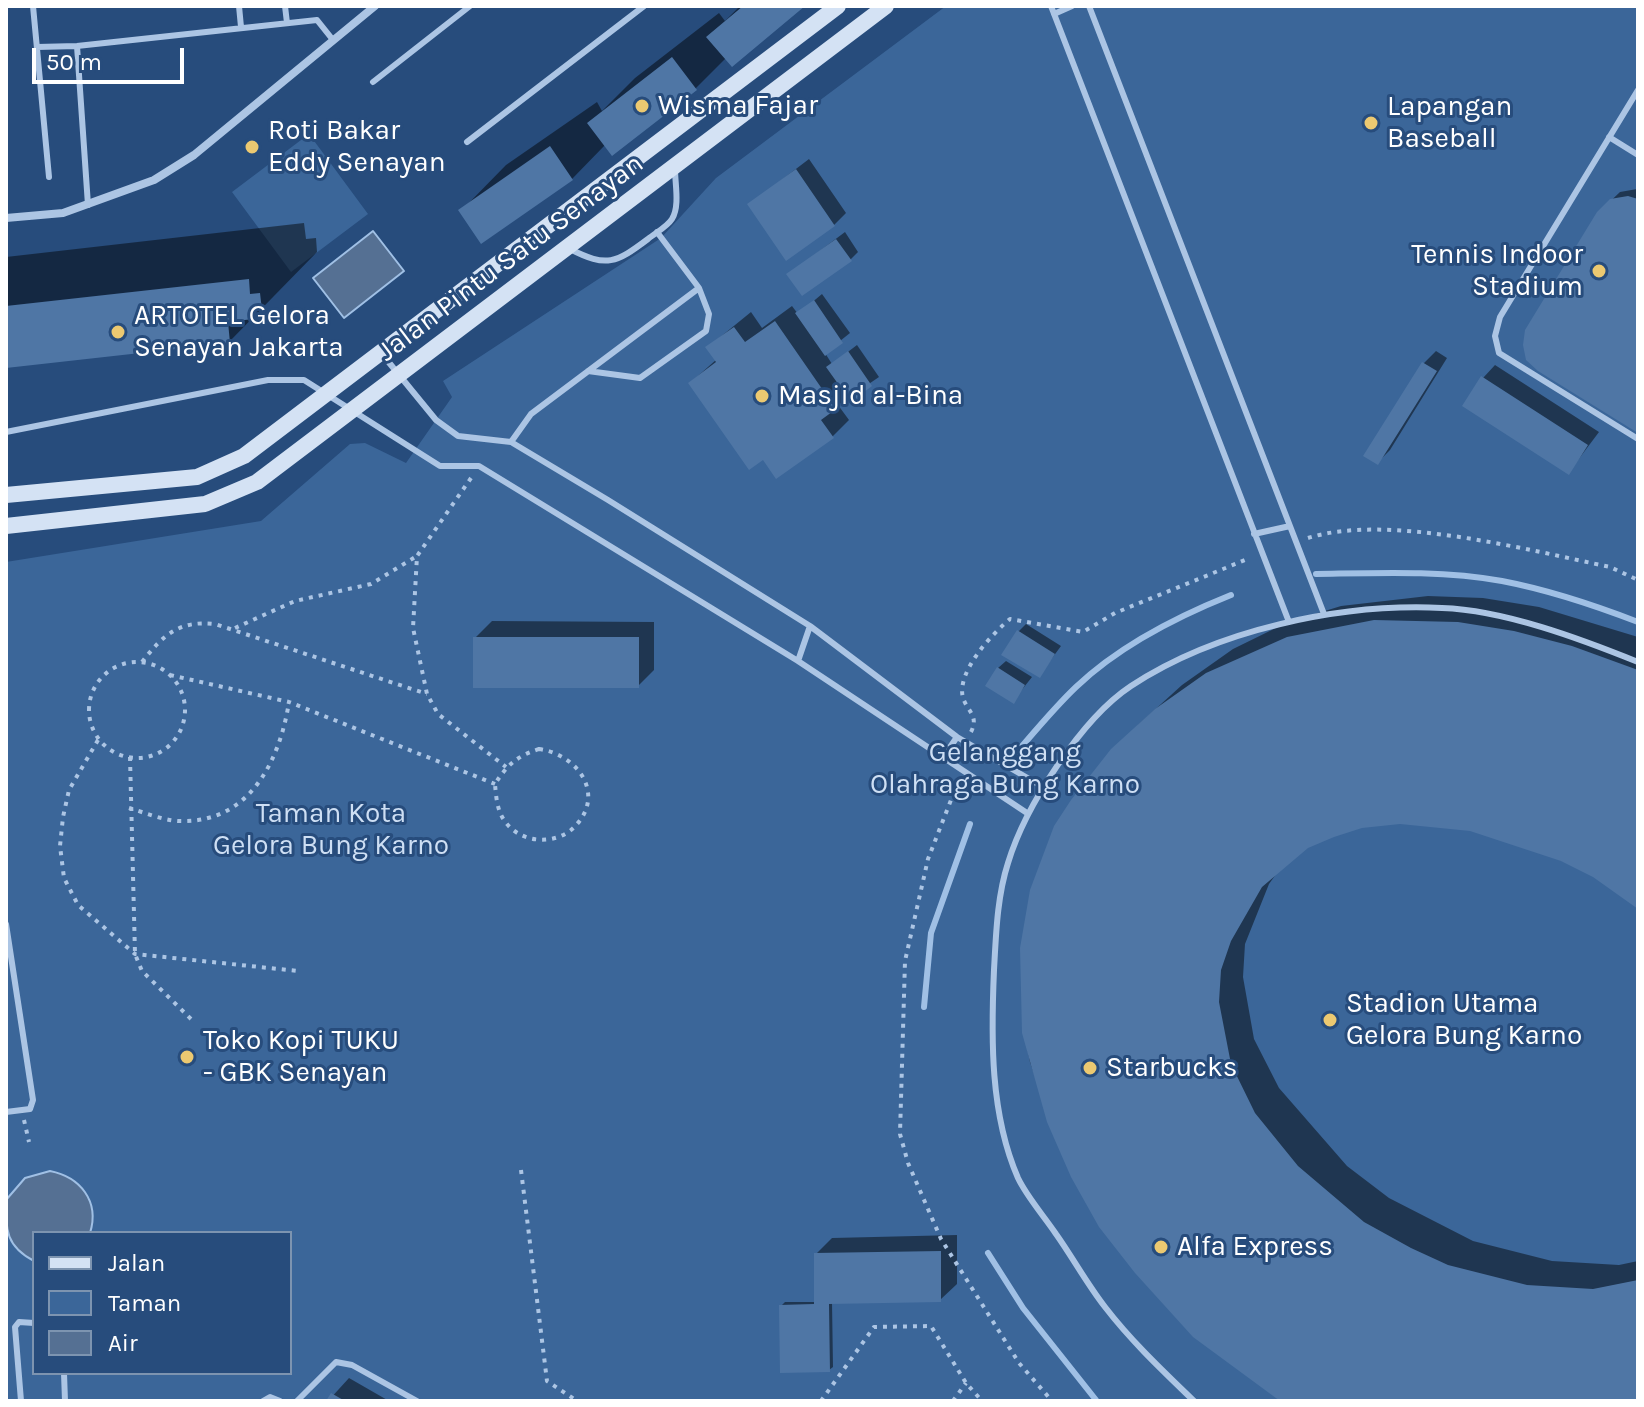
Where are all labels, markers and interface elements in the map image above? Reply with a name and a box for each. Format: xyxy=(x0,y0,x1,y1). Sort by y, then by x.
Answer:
scale bar xyxy=(36,32,188,82)
text: 50 m xyxy=(46,48,102,76)
place label: Wisma Fajar xyxy=(658,89,818,123)
place label: Lapangan Baseball xyxy=(1387,90,1512,156)
marker: Wisma Fajar xyxy=(633,97,651,115)
place label: Roti Bakar Eddy Senayan xyxy=(268,114,446,180)
marker: Lapangan Baseball xyxy=(1362,114,1380,132)
marker: Roti Bakar Eddy Senayan xyxy=(243,138,261,156)
street label: Jalan Pintu Satu Senayan xyxy=(372,147,650,369)
place label: Tennis Indoor Stadium xyxy=(1411,238,1583,304)
marker: Tennis Indoor Stadium xyxy=(1590,262,1608,280)
place label: ARTOTEL Gelora Senayan Jakarta xyxy=(134,299,344,365)
marker: ARTOTEL Gelora Senayan Jakarta xyxy=(109,323,127,341)
place label: Masjid al-Bina xyxy=(778,379,963,413)
marker: Masjid al-Bina xyxy=(753,387,771,405)
park label: Gelanggang Olahraga Bung Karno xyxy=(870,736,1140,802)
park label: Taman Kota Gelora Bung Karno xyxy=(213,797,449,863)
place label: Stadion Utama Gelora Bung Karno xyxy=(1346,987,1582,1053)
marker: Stadion Utama Gelora Bung Karno xyxy=(1321,1011,1339,1029)
place label: Toko Kopi TUKU - GBK Senayan xyxy=(203,1024,399,1090)
marker: Toko Kopi TUKU - GBK Senayan xyxy=(178,1048,196,1066)
place label: Starbucks xyxy=(1106,1051,1237,1085)
marker: Starbucks xyxy=(1081,1059,1099,1077)
place label: Alfa Express xyxy=(1177,1230,1333,1264)
legend xyxy=(32,1231,292,1375)
marker: Alfa Express xyxy=(1152,1238,1170,1256)
text: Jalan xyxy=(108,1249,165,1277)
text: Taman xyxy=(108,1289,181,1317)
text: Air xyxy=(108,1329,138,1357)

